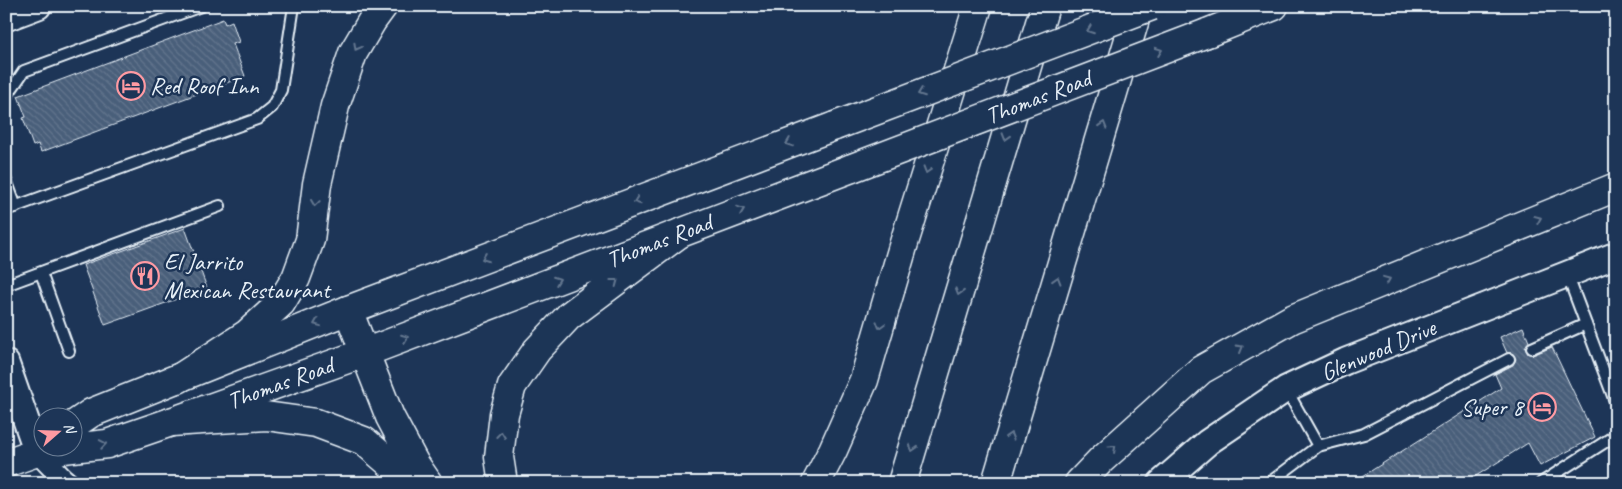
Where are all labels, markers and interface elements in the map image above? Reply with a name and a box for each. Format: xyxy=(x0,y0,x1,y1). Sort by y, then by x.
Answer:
one-way arrow xyxy=(1086,24,1095,34)
one-way arrow xyxy=(353,42,363,51)
one-way arrow xyxy=(1154,47,1163,57)
street label: Thomas Road xyxy=(981,62,1098,131)
hotel icon: Red Roof Inn xyxy=(116,71,146,101)
place label: Red Roof Inn xyxy=(150,71,260,101)
one-way arrow xyxy=(918,87,926,97)
one-way arrow xyxy=(1098,121,1108,129)
one-way arrow xyxy=(1002,132,1012,140)
one-way arrow xyxy=(785,137,794,147)
one-way arrow xyxy=(923,165,933,173)
one-way arrow xyxy=(633,195,642,205)
one-way arrow xyxy=(310,200,321,208)
street label: Thomas Road xyxy=(602,206,719,275)
one-way arrow xyxy=(736,206,745,216)
one-way arrow xyxy=(1533,215,1542,225)
place label: El Jarrito Mexican Restaurant xyxy=(164,247,332,305)
one-way arrow xyxy=(481,252,490,262)
restaurant icon: El Jarrito Mexican Restaurant xyxy=(130,261,160,291)
one-way arrow xyxy=(552,276,560,286)
one-way arrow xyxy=(1382,276,1391,286)
one-way arrow xyxy=(1051,277,1061,285)
one-way arrow xyxy=(609,279,619,288)
one-way arrow xyxy=(955,288,965,296)
street label: Glenwood Drive xyxy=(1316,312,1442,388)
one-way arrow xyxy=(313,316,322,327)
one-way arrow xyxy=(875,321,885,329)
one-way arrow xyxy=(400,333,409,344)
one-way arrow xyxy=(1235,345,1244,355)
street label: Thomas Road xyxy=(223,349,340,416)
place label: Super 8 xyxy=(1461,392,1525,422)
hotel icon: Super 8 xyxy=(1527,392,1557,422)
north arrow xyxy=(32,406,82,456)
text: N xyxy=(60,421,80,437)
one-way arrow xyxy=(495,430,506,438)
one-way arrow xyxy=(1004,432,1014,441)
one-way arrow xyxy=(99,439,108,449)
one-way arrow xyxy=(908,443,918,452)
one-way arrow xyxy=(1108,445,1117,454)

